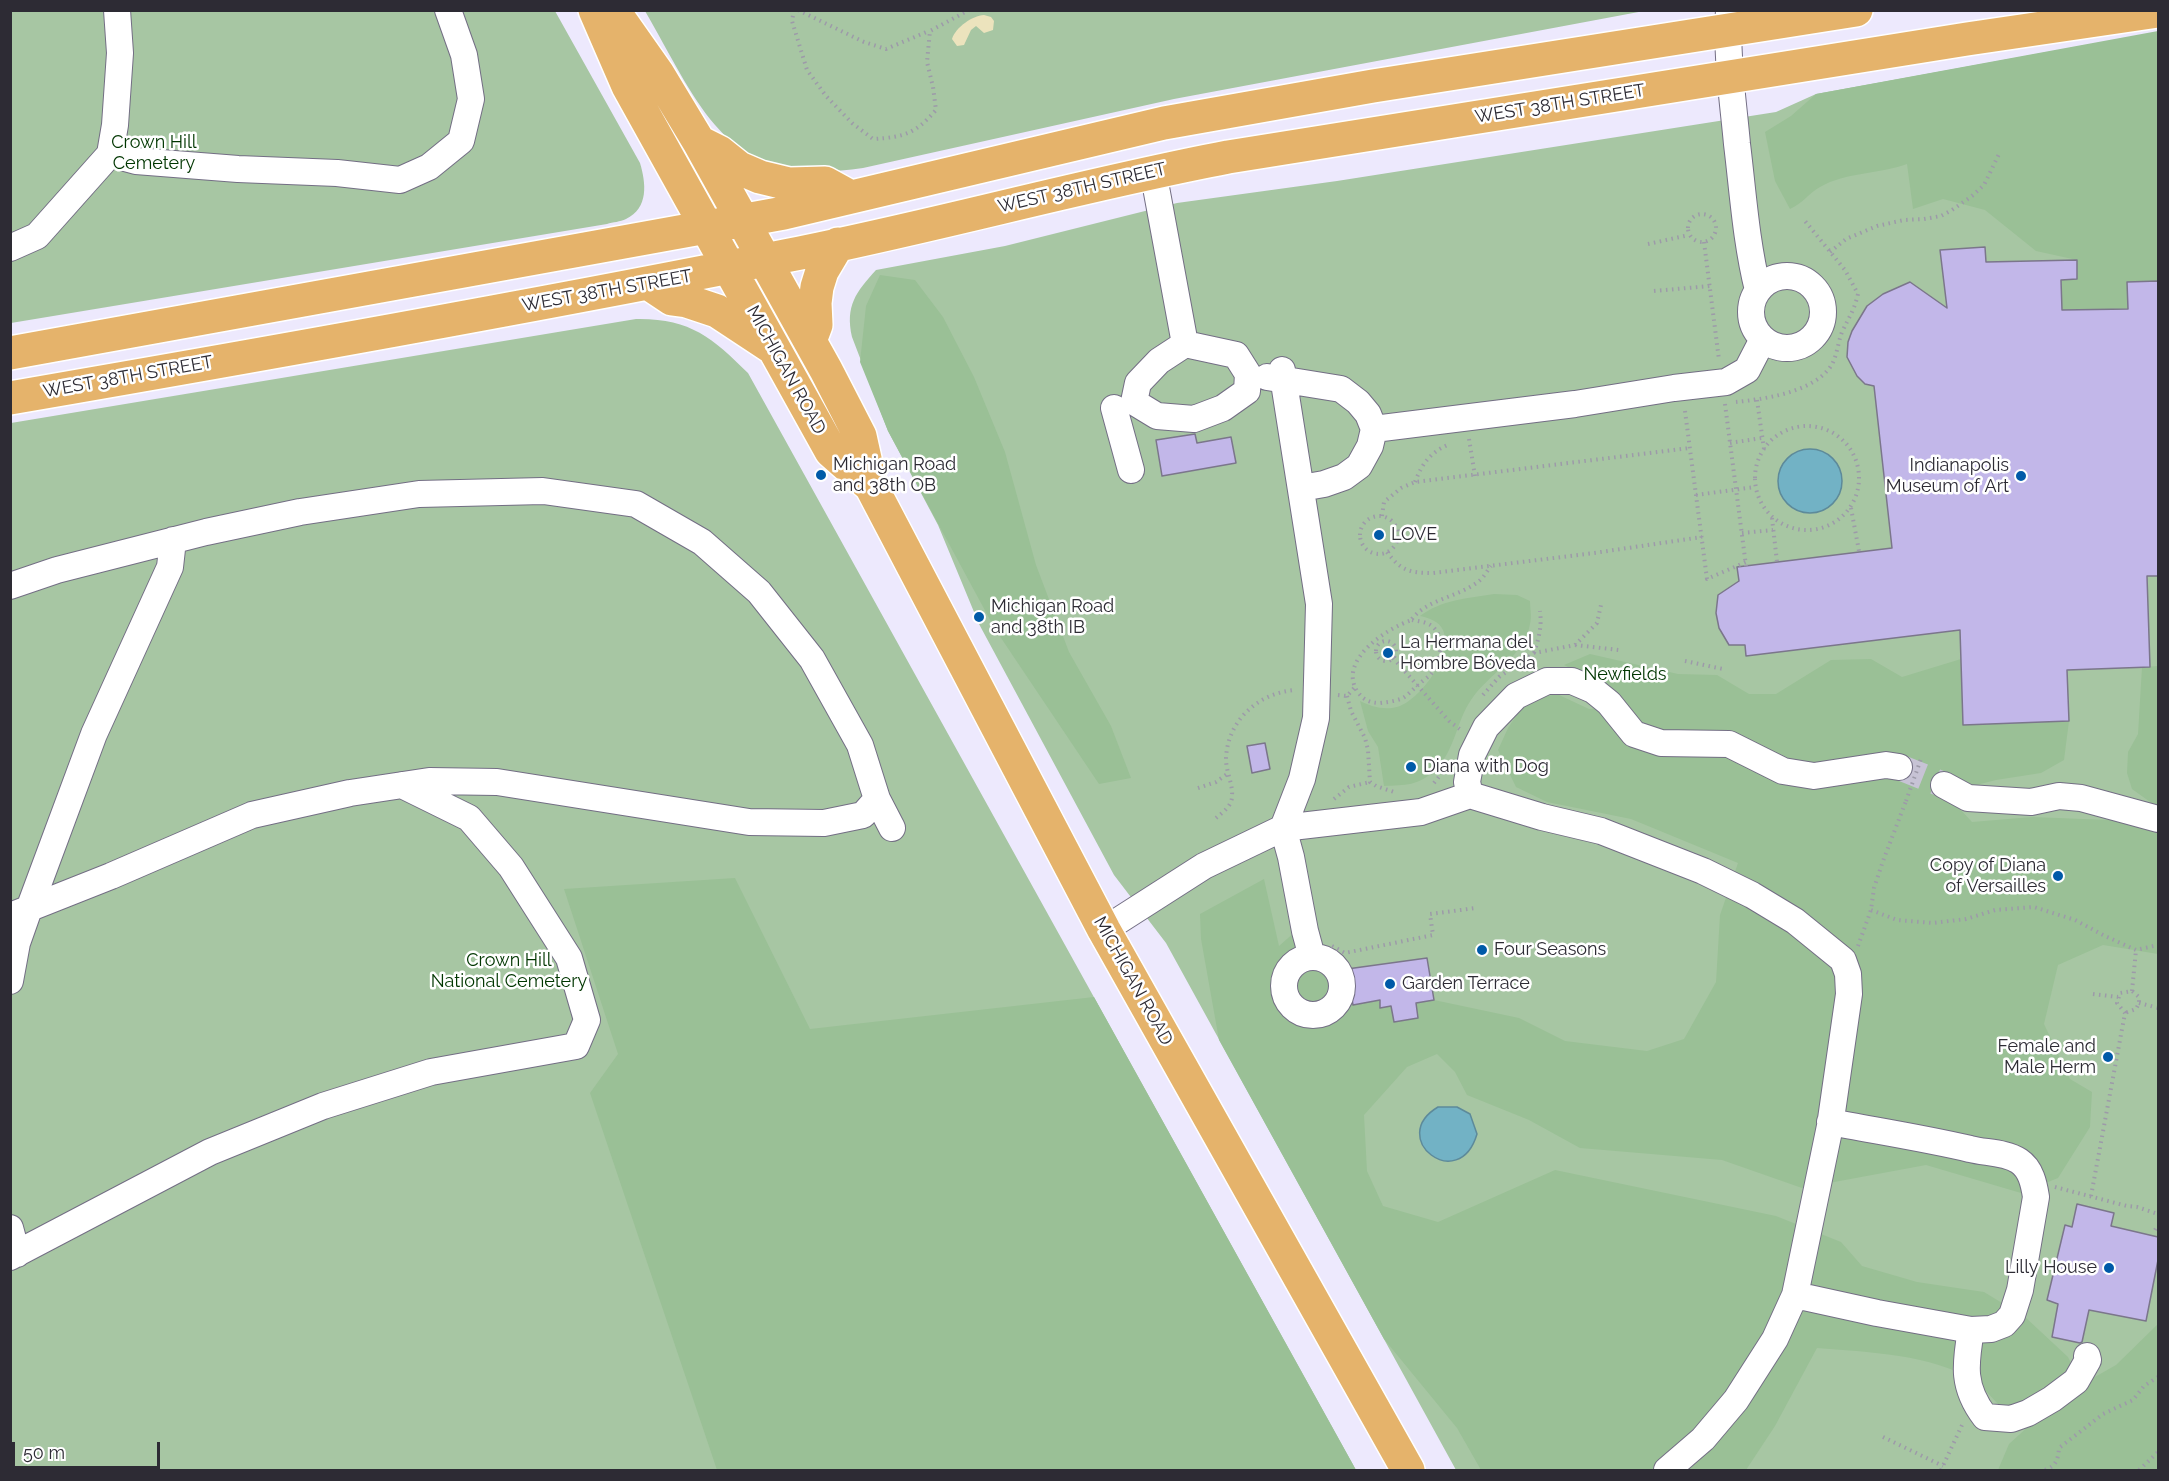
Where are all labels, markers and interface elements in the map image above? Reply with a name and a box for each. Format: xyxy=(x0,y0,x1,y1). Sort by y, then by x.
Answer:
street label: WEST 38TH STREET xyxy=(1473,80,1647,128)
park label: Crown Hill Cemetery xyxy=(111,132,197,174)
street label: WEST 38TH STREET xyxy=(996,158,1168,218)
street label: WEST 38TH STREET xyxy=(521,265,693,317)
street label: MICHIGAN ROAD xyxy=(742,302,830,438)
street label: WEST 38TH STREET xyxy=(42,351,214,403)
place label: Michigan Road and 38th OB xyxy=(833,454,956,496)
place label: Indianapolis Museum of Art xyxy=(1886,455,2009,498)
marker: Michigan Road and 38th OB xyxy=(814,468,828,482)
marker: Indianapolis Museum of Art xyxy=(2014,469,2028,483)
place label: LOVE xyxy=(1391,524,1437,546)
marker: LOVE xyxy=(1372,528,1386,542)
place label: Michigan Road and 38th IB xyxy=(991,596,1114,638)
marker: Michigan Road and 38th IB xyxy=(972,610,986,624)
place label: La Hermana del Hombre Bóveda xyxy=(1400,632,1536,674)
marker: La Hermana del Hombre Bóveda xyxy=(1381,646,1395,660)
park label: Newfields xyxy=(1583,664,1667,686)
place label: Diana with Dog xyxy=(1423,756,1549,778)
marker: Diana with Dog xyxy=(1404,760,1418,774)
place label: Copy of Diana of Versailles xyxy=(1930,855,2046,898)
marker: Copy of Diana of Versailles xyxy=(2051,869,2065,883)
street label: MICHIGAN ROAD xyxy=(1089,913,1177,1049)
place label: Four Seasons xyxy=(1494,939,1606,961)
marker: Four Seasons xyxy=(1475,943,1489,957)
park label: Crown Hill National Cemetery xyxy=(431,950,587,992)
place label: Garden Terrace xyxy=(1402,973,1530,995)
marker: Garden Terrace xyxy=(1383,977,1397,991)
place label: Female and Male Herm xyxy=(1998,1036,2096,1078)
marker: Female and Male Herm xyxy=(2101,1050,2115,1064)
place label: Lilly House xyxy=(2005,1257,2097,1279)
marker: Lilly House xyxy=(2102,1261,2116,1275)
scale bar xyxy=(15,1430,164,1468)
text: 50 m xyxy=(23,1442,65,1463)

